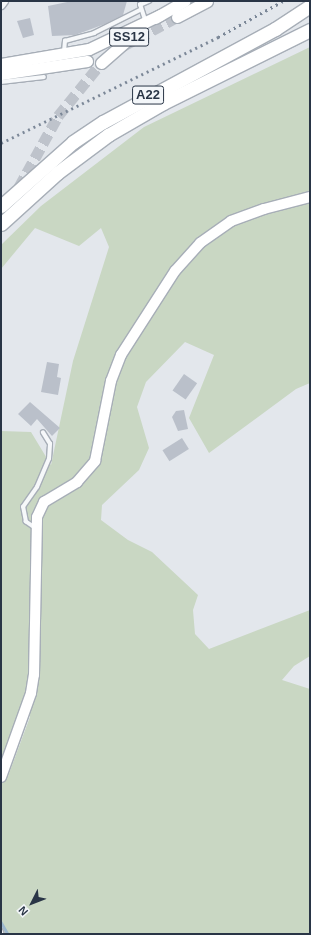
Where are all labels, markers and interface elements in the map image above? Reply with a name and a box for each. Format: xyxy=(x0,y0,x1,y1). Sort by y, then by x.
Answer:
road number: SS12 xyxy=(109,26,149,48)
road number: A22 xyxy=(132,84,164,106)
north arrow xyxy=(12,883,52,923)
text: N xyxy=(16,904,30,918)

